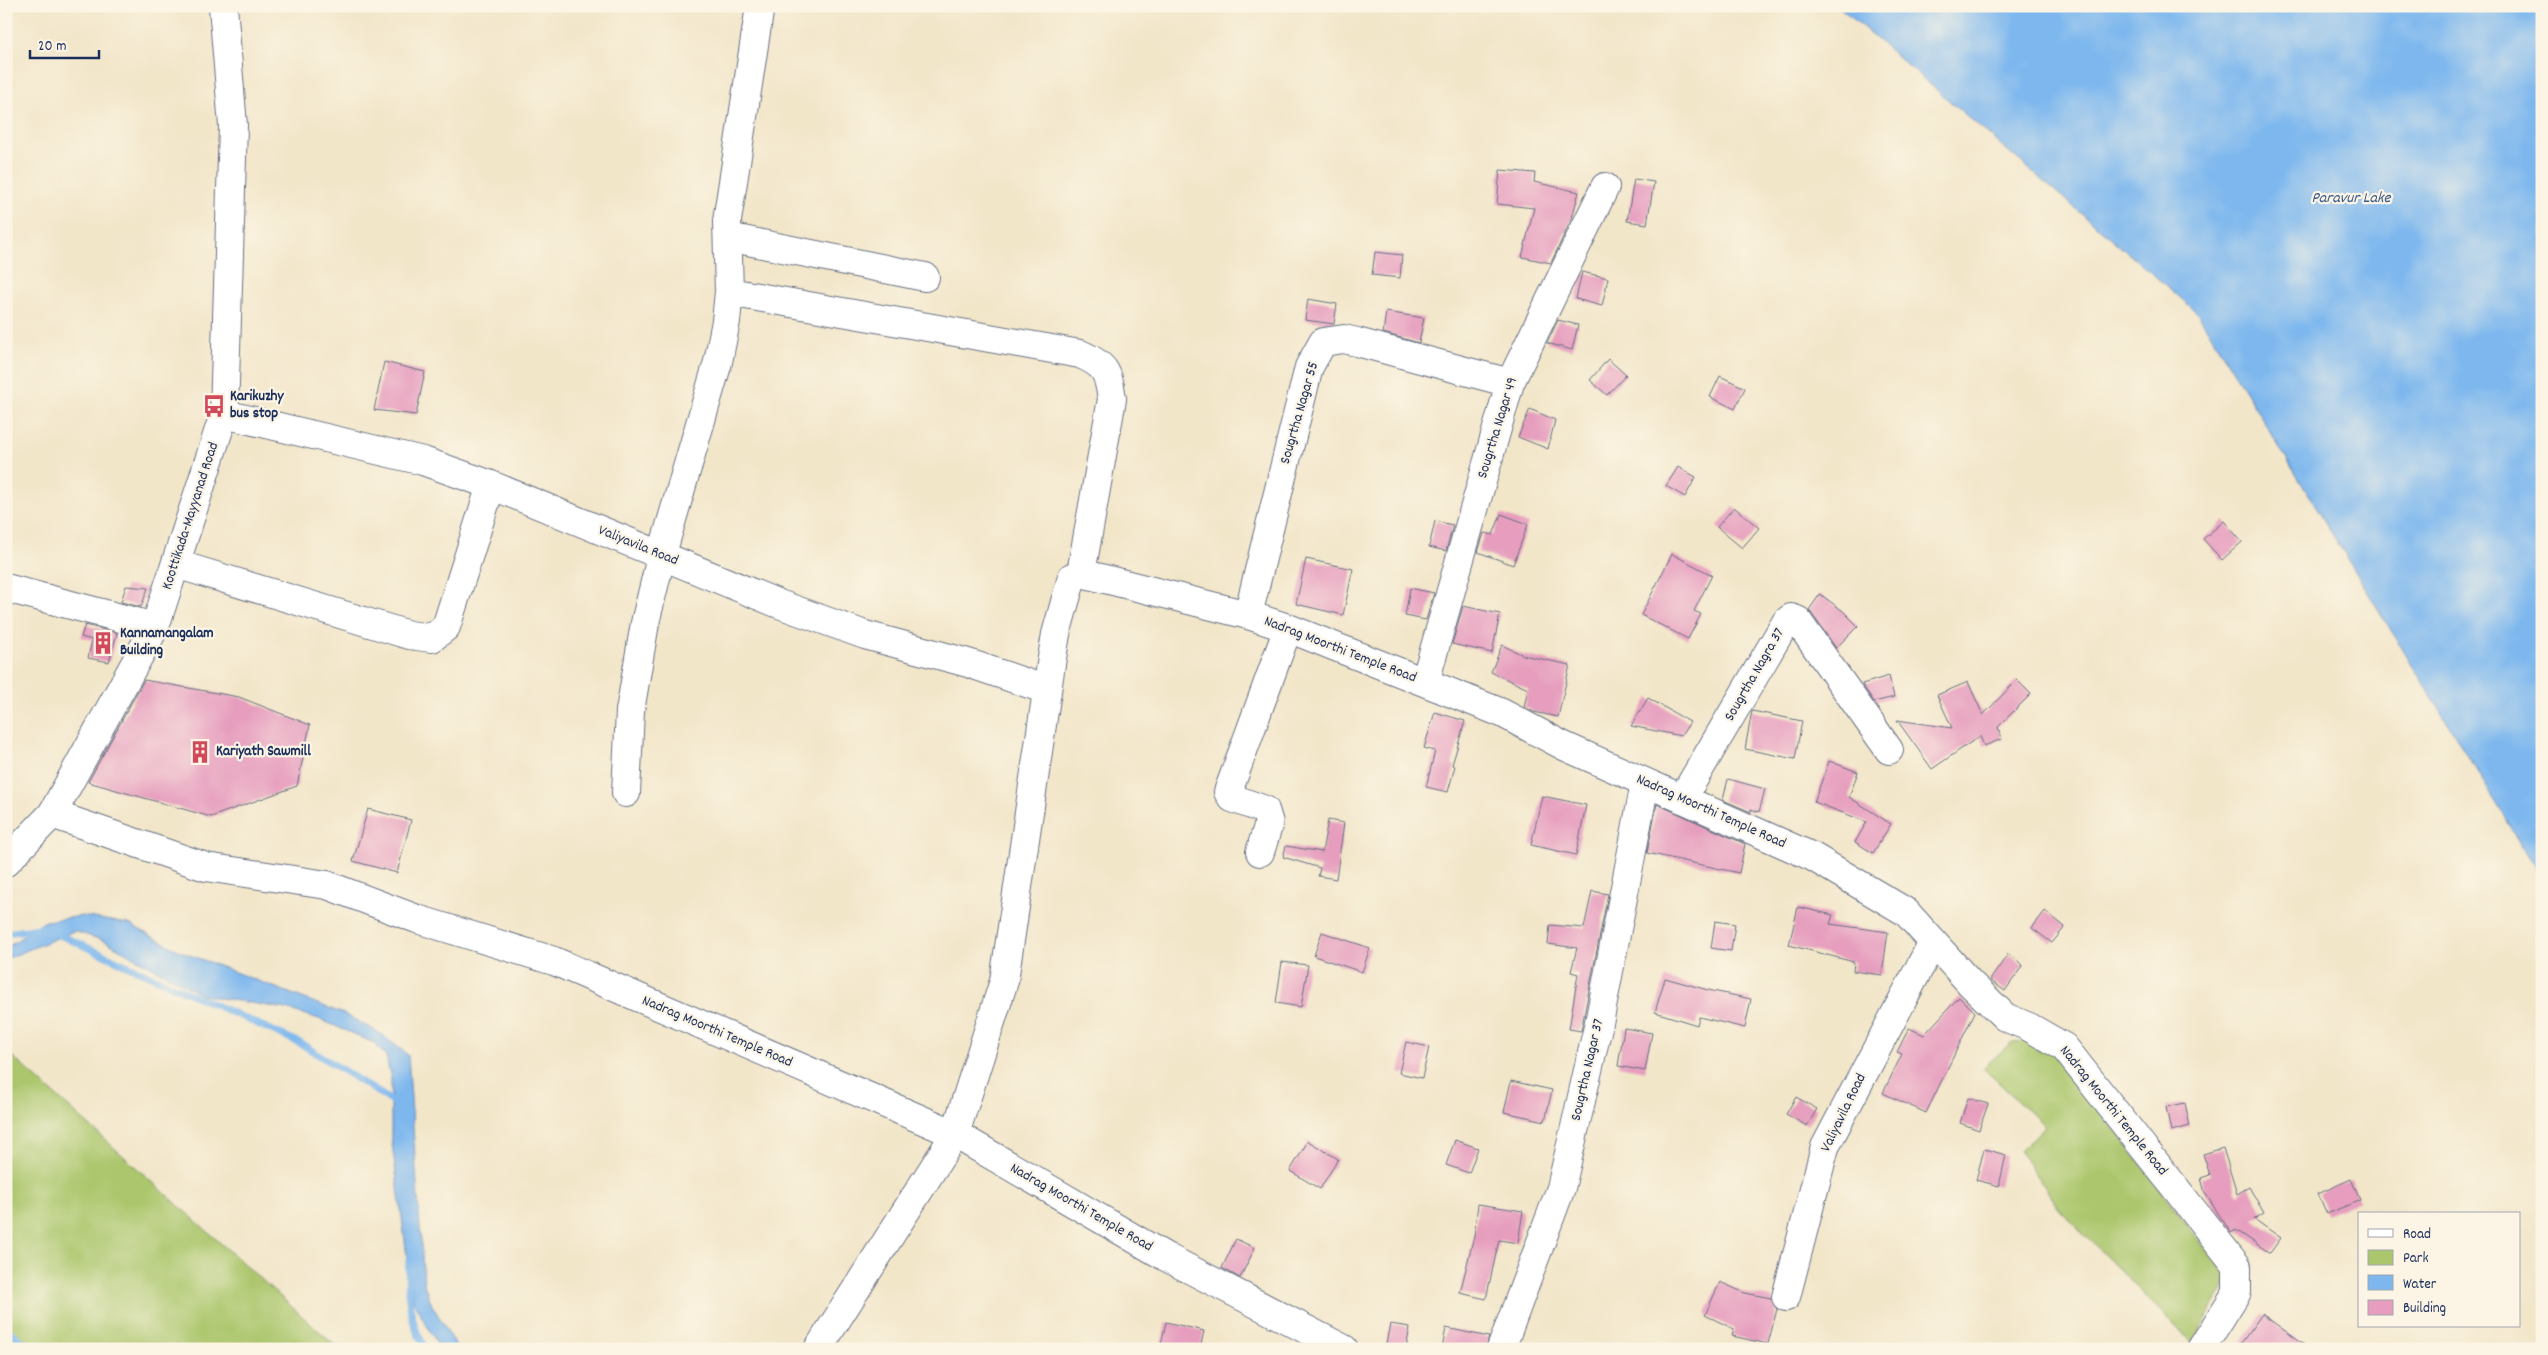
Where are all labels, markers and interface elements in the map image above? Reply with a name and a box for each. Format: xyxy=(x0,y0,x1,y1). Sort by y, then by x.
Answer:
scale bar xyxy=(30,28,99,60)
text: 20 m xyxy=(38,36,66,58)
water label: Paravur Lake xyxy=(2311,187,2391,210)
street label: Sougrtha Nagar 55 xyxy=(1275,359,1325,467)
street label: Sougrtha Nagar 49 xyxy=(1472,375,1524,481)
place label: Karikuzhy bus stop xyxy=(230,386,284,425)
bus stop icon: Karikuzhy bus stop xyxy=(201,393,227,419)
street label: Koottikada-Mayyanad Road xyxy=(157,439,225,593)
street label: Valiyavila Road xyxy=(595,520,681,572)
street label: Nadrag Moorthi Temple Road xyxy=(1261,611,1419,689)
place label: Kannamangalam Building xyxy=(120,623,214,662)
street label: Sougrtha Nagra 37 xyxy=(1719,624,1791,726)
building icon: Kannamangalam Building xyxy=(90,630,116,656)
building icon: Kariyath Sawmill xyxy=(187,739,213,765)
place label: Kariyath Sawmill xyxy=(216,741,311,763)
street label: Nadrag Moorthi Temple Road xyxy=(1633,769,1789,855)
street label: Nadrag Moorthi Temple Road xyxy=(638,990,796,1074)
street label: Sougrtha Nagar 37 xyxy=(1566,1017,1610,1123)
street label: Nadrag Moorthi Temple Road xyxy=(2054,1041,2172,1181)
street label: Valiyavila Road xyxy=(1816,1070,1872,1156)
street label: Nadrag Moorthi Temple Road xyxy=(1005,1158,1157,1258)
legend xyxy=(2358,1212,2520,1328)
text: Road xyxy=(2403,1224,2431,1246)
text: Park xyxy=(2403,1248,2429,1270)
text: Water xyxy=(2403,1274,2437,1296)
text: Building xyxy=(2403,1298,2446,1320)

